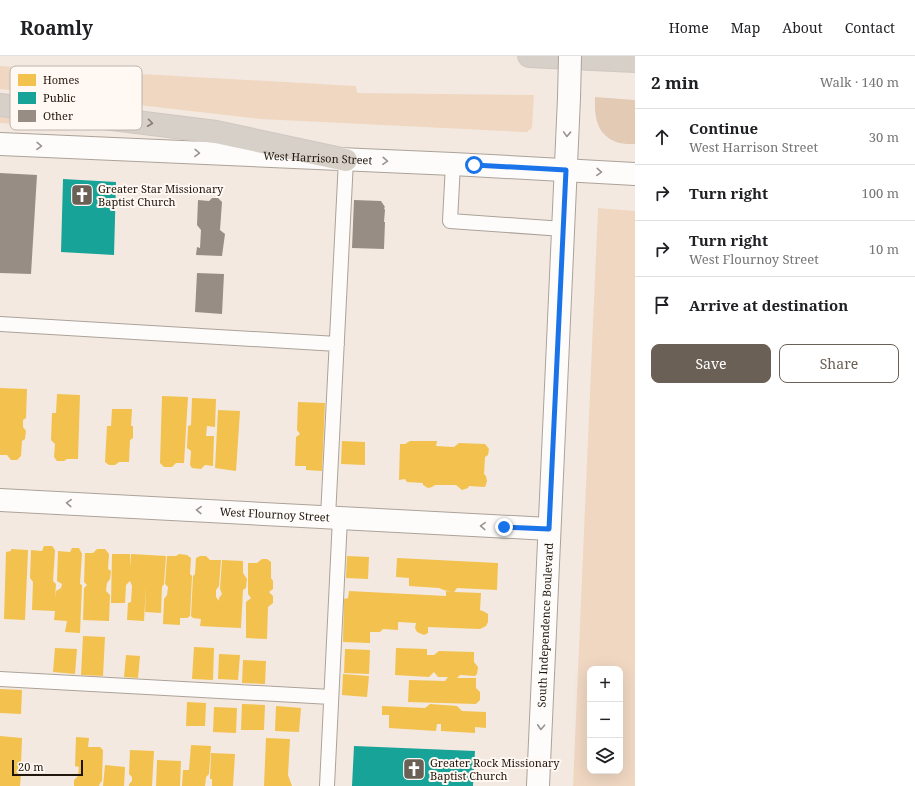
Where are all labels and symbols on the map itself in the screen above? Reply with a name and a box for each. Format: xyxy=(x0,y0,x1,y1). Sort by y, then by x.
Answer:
legend xyxy=(10,66,142,130)
text: Homes xyxy=(43,72,79,87)
text: Public xyxy=(43,90,76,105)
text: Other xyxy=(43,108,74,123)
one-way arrow xyxy=(147,118,153,127)
one-way arrow xyxy=(563,131,571,137)
one-way arrow xyxy=(36,142,42,151)
street label: West Harrison Street xyxy=(263,148,373,167)
one-way arrow xyxy=(194,149,200,157)
route start xyxy=(465,156,483,174)
one-way arrow xyxy=(382,157,388,166)
one-way arrow xyxy=(596,168,602,177)
place label: Greater Star Missionary Baptist Church xyxy=(98,181,224,209)
church icon: Greater Star Missionary Baptist Church xyxy=(69,182,95,208)
one-way arrow xyxy=(66,499,72,508)
street label: West Flournoy Street xyxy=(219,504,330,524)
one-way arrow xyxy=(196,506,202,515)
route end xyxy=(495,518,513,536)
one-way arrow xyxy=(479,521,486,530)
street label: South Independence Boulevard xyxy=(534,542,556,708)
one-way arrow xyxy=(536,724,545,730)
place label: Greater Rock Missionary Baptist Church xyxy=(430,755,560,783)
church icon: Greater Rock Missionary Baptist Church xyxy=(401,756,427,782)
scale bar xyxy=(12,758,83,777)

